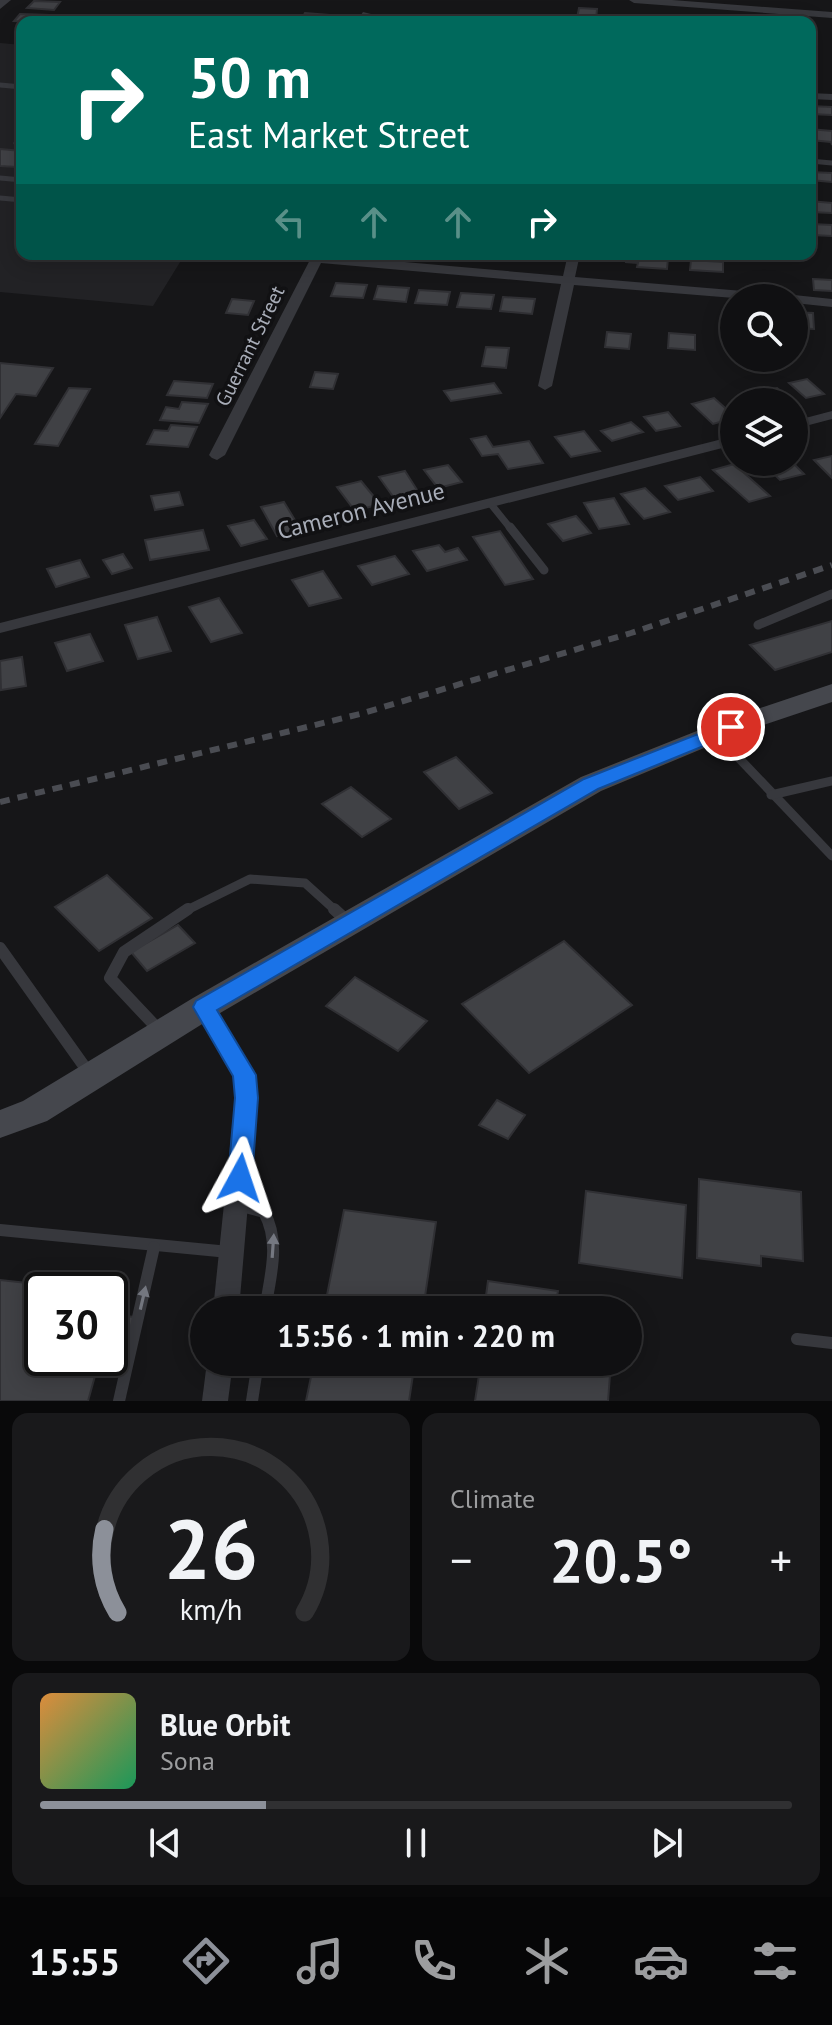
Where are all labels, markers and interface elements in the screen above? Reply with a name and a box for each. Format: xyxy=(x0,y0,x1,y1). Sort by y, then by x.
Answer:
text: 50 m xyxy=(188,41,311,113)
icon: right xyxy=(56,48,160,152)
text: East Market Street xyxy=(188,111,470,158)
icon: left xyxy=(268,200,312,244)
icon: ahead xyxy=(352,200,396,244)
icon: ahead xyxy=(436,200,480,244)
icon: right xyxy=(520,200,564,244)
street label: Guerrant Street xyxy=(210,281,290,410)
map controls xyxy=(720,284,808,476)
button: search xyxy=(720,284,808,372)
button: layers xyxy=(720,388,808,476)
street label: Cameron Avenue xyxy=(274,475,448,546)
pin xyxy=(697,693,765,761)
icon: arrive xyxy=(709,705,753,749)
position arrow xyxy=(198,1136,282,1220)
one-way arrow xyxy=(267,1233,280,1258)
speed limit sign: 30 xyxy=(24,1272,128,1376)
one-way arrow xyxy=(137,1285,150,1310)
text: 15:56 · 1 min · 220 m xyxy=(277,1316,555,1355)
text: Climate xyxy=(450,1482,535,1515)
text: 26 xyxy=(164,1494,258,1602)
text: 20.5° xyxy=(549,1521,693,1599)
text: − xyxy=(450,1531,472,1588)
text: + xyxy=(770,1531,792,1588)
text: km/h xyxy=(180,1591,242,1628)
text: Blue Orbit xyxy=(160,1705,290,1744)
text: Sona xyxy=(160,1744,215,1777)
icon: previous xyxy=(143,1821,187,1865)
icon: pause xyxy=(394,1821,438,1865)
icon: next xyxy=(645,1821,689,1865)
icon: directions xyxy=(178,1933,234,1989)
icon: music xyxy=(292,1933,348,1989)
icon: phone xyxy=(406,1933,462,1989)
icon: climate xyxy=(519,1933,575,1989)
icon: car xyxy=(633,1933,689,1989)
icon: filters xyxy=(747,1933,803,1989)
text: 15:55 xyxy=(29,1938,120,1985)

